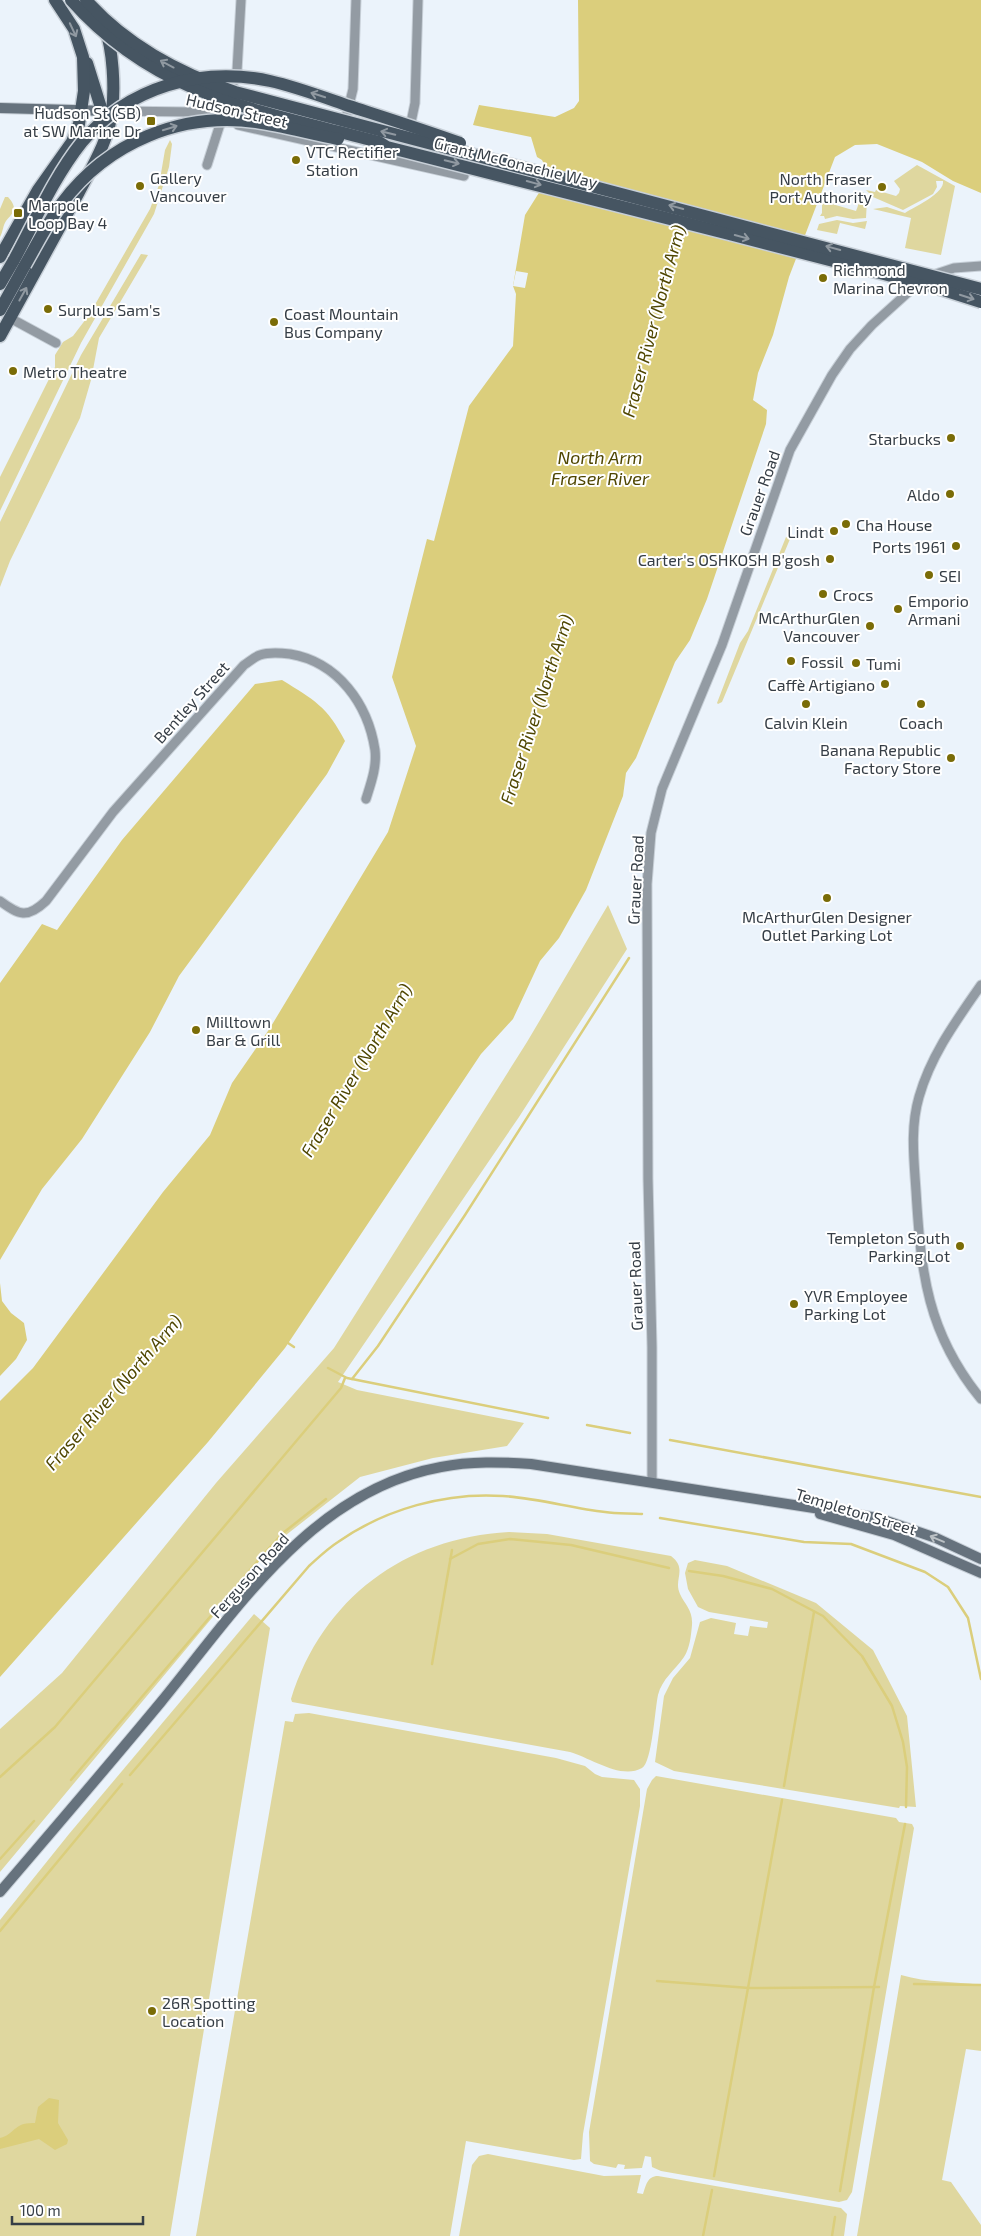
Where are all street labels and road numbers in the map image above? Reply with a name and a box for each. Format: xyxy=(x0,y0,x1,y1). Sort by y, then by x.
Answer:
street label: Hudson Street xyxy=(184,89,290,131)
street label: Grant McConachie Way xyxy=(432,133,600,192)
street label: Grauer Road xyxy=(735,448,783,538)
street label: Bentley Street xyxy=(149,657,233,747)
street label: Grauer Road xyxy=(623,835,647,925)
street label: Grauer Road xyxy=(624,1241,646,1331)
street label: Templeton Street xyxy=(793,1484,919,1538)
street label: Ferguson Road xyxy=(206,1528,292,1622)

